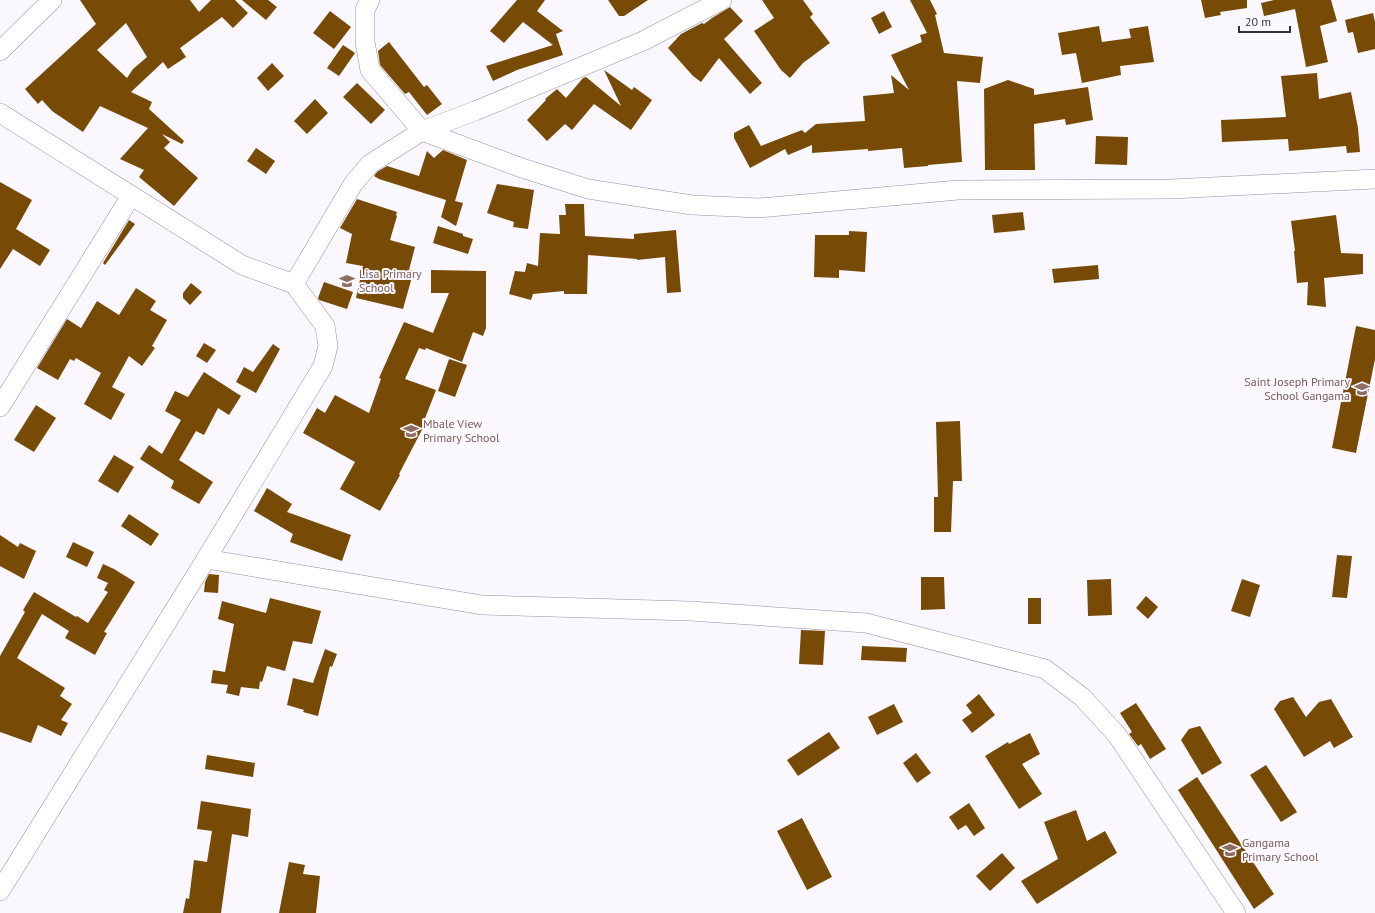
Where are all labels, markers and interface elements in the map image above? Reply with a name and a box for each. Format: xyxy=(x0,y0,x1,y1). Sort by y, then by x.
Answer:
scale bar xyxy=(1239,8,1290,34)
text: 20 m xyxy=(1245,14,1271,29)
place label: Lisa Primary School xyxy=(359,266,422,295)
school or university icon: Lisa Primary School xyxy=(338,272,356,290)
place label: Saint Joseph Primary School Gangama xyxy=(1244,374,1350,403)
school or university icon: Saint Joseph Primary School Gangama xyxy=(1353,380,1371,398)
place label: Mbale View Primary School xyxy=(423,416,500,445)
school or university icon: Mbale View Primary School xyxy=(402,422,420,440)
place label: Gangama Primary School xyxy=(1242,835,1319,864)
school or university icon: Gangama Primary School xyxy=(1221,841,1239,859)

